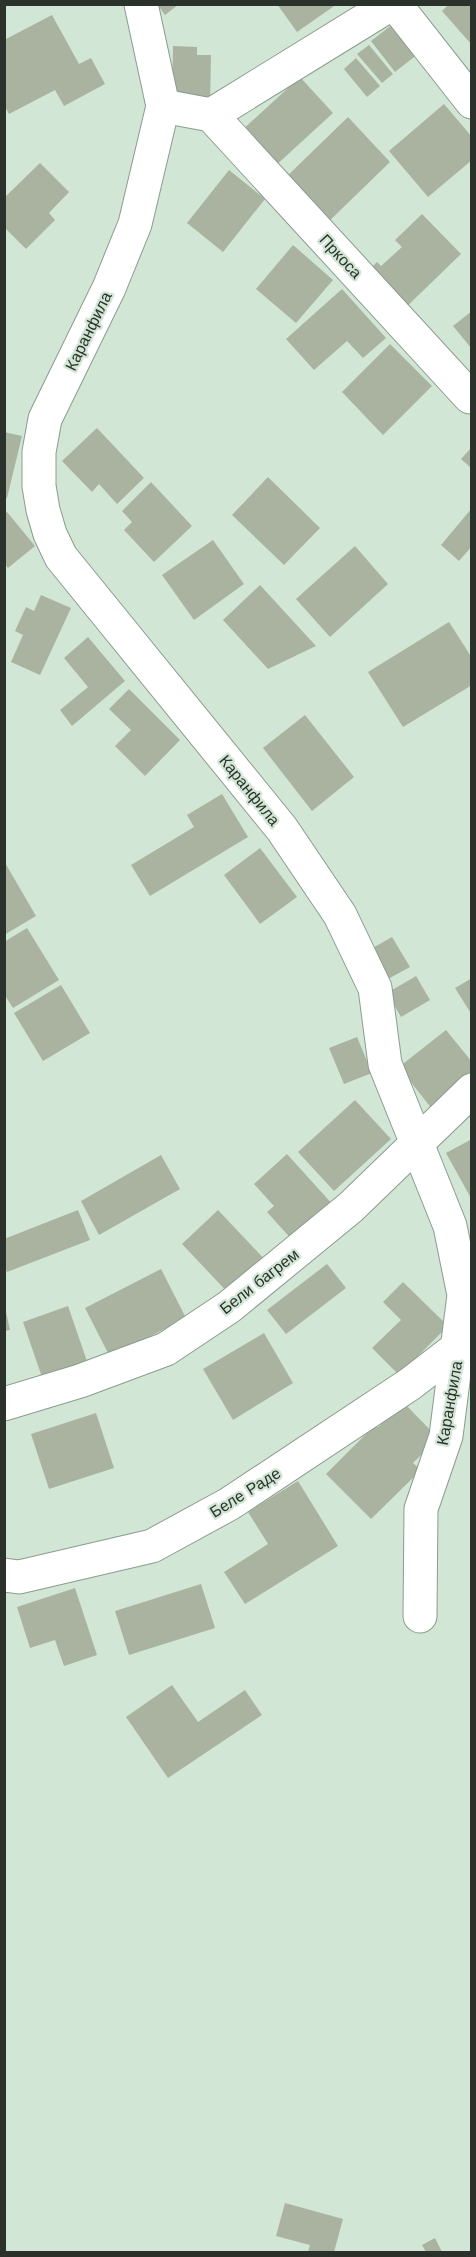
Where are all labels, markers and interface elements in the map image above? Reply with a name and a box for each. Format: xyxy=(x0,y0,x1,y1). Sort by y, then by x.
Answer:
street label: Пркоса xyxy=(315,230,366,282)
street label: Каранфила xyxy=(61,289,116,374)
street label: Каранфила xyxy=(215,751,284,829)
street label: Бели багрем xyxy=(216,1245,303,1318)
street label: Каранфила xyxy=(433,1359,466,1447)
street label: Беле Раде xyxy=(206,1463,284,1522)

